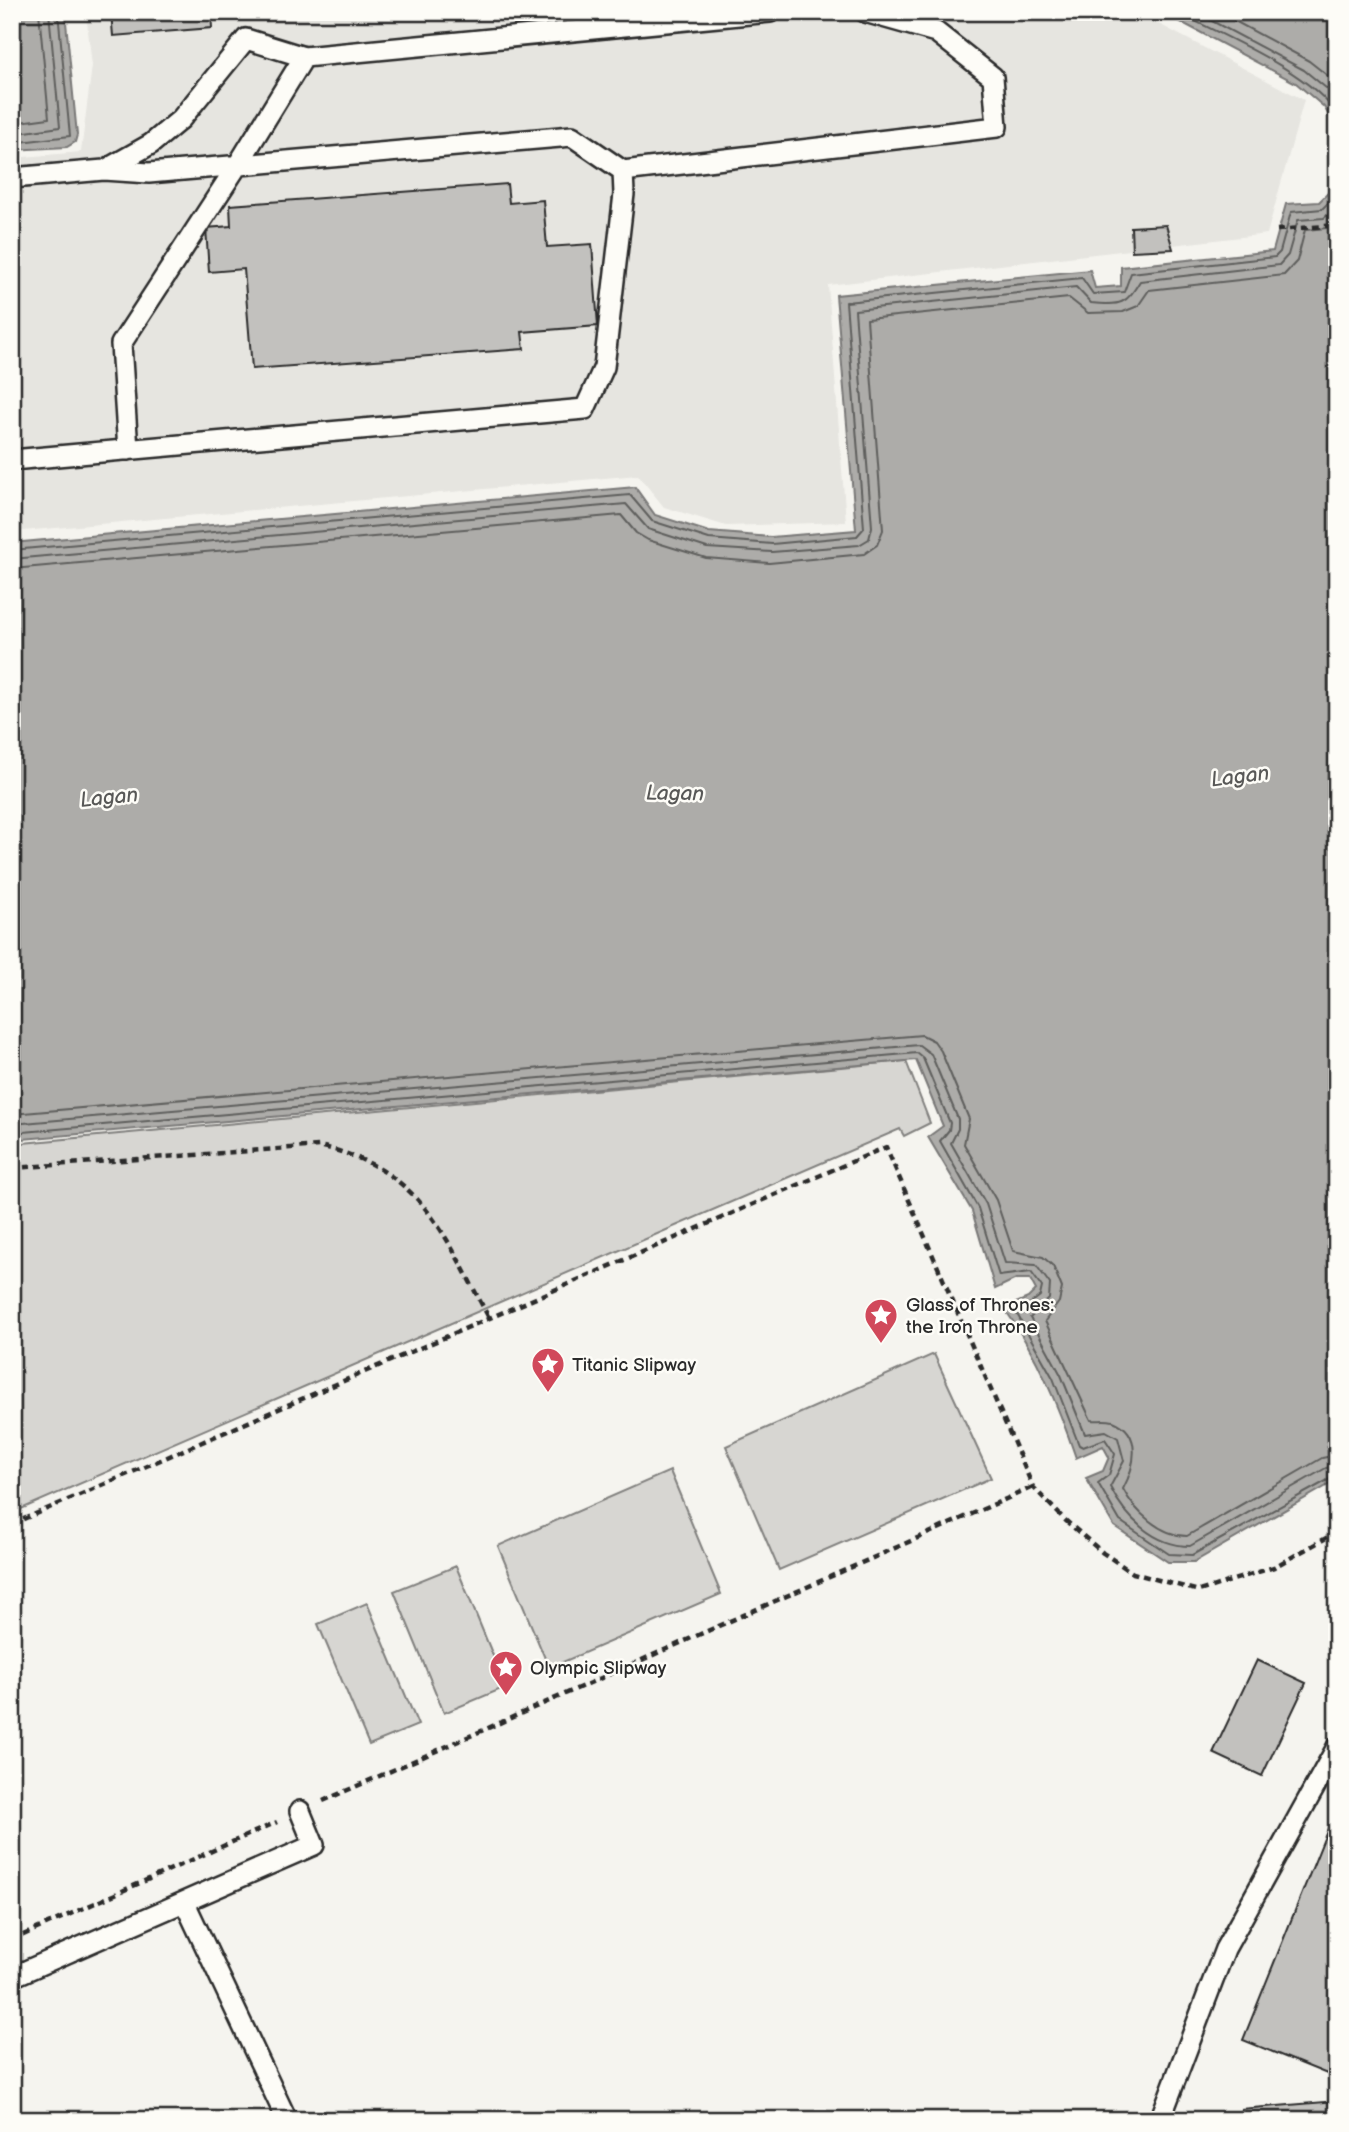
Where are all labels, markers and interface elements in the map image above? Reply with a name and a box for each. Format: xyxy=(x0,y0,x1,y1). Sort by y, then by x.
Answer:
water label: Lagan xyxy=(1210,761,1271,792)
water label: Lagan xyxy=(646,780,704,807)
water label: Lagan xyxy=(79,782,139,813)
place label: Glass of Thrones: the Iron Throne xyxy=(906,1294,1054,1339)
place icon: Glass of Thrones: the Iron Throne xyxy=(862,1296,900,1345)
place icon: Titanic Slipway xyxy=(529,1345,567,1394)
place label: Titanic Slipway xyxy=(572,1354,697,1377)
place icon: Olympic Slipway xyxy=(487,1648,525,1697)
place label: Olympic Slipway xyxy=(530,1657,667,1680)

